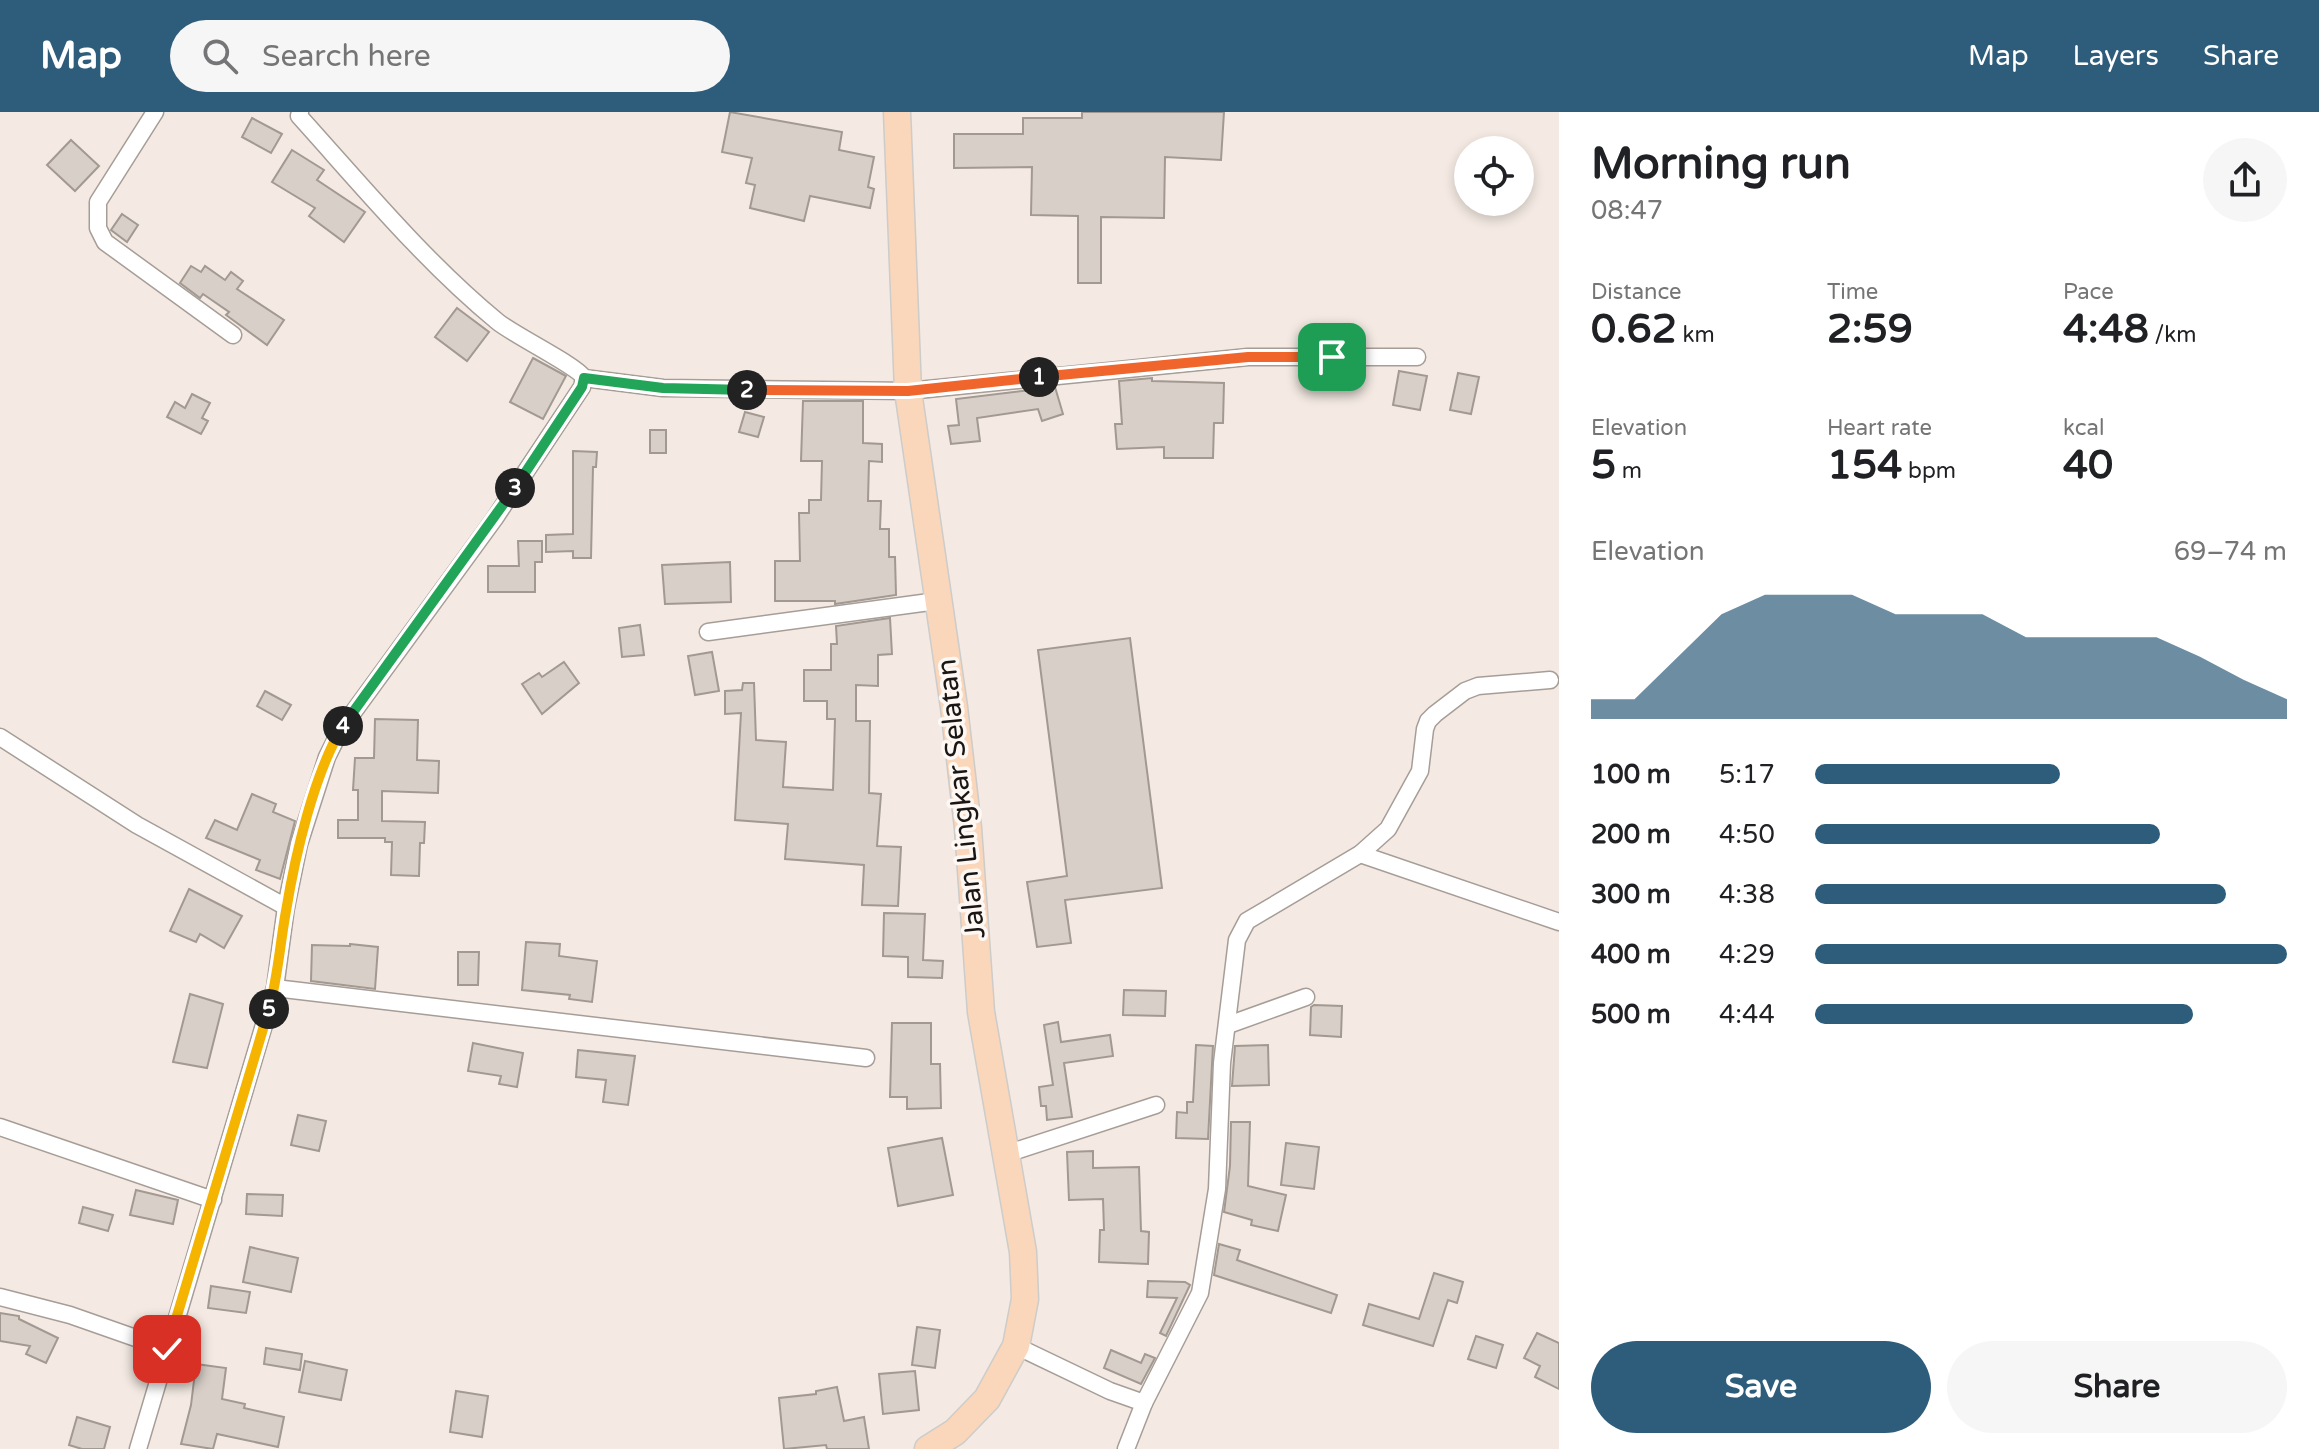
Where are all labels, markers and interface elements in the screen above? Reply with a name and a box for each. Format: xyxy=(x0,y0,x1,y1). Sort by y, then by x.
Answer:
search box xyxy=(170,20,730,92)
text: Map xyxy=(40,33,122,79)
icon: search xyxy=(198,34,242,78)
text: Search here xyxy=(262,38,431,75)
text: Map xyxy=(1968,39,2029,73)
text: Layers xyxy=(2073,39,2159,73)
text: Share xyxy=(2203,39,2279,73)
map controls xyxy=(1454,136,1534,216)
button: locate xyxy=(1454,136,1534,216)
text: Morning run xyxy=(1591,138,1851,191)
button: share xyxy=(2203,138,2287,222)
text: 08:47 xyxy=(1591,195,1663,226)
text: Distance xyxy=(1591,279,1682,305)
text: Time xyxy=(1827,279,1878,305)
text: Pace xyxy=(2063,279,2114,305)
text: 0.62 xyxy=(1591,305,1677,353)
text: 2:59 xyxy=(1827,305,1913,353)
text: 4:48 xyxy=(2063,305,2149,353)
text: km xyxy=(1677,322,1715,348)
text: /km xyxy=(2149,322,2196,348)
pin xyxy=(1298,323,1366,391)
icon: arrive xyxy=(1310,335,1354,379)
pin: 1 xyxy=(1019,357,1059,397)
text: 1 xyxy=(1032,364,1046,390)
pin: 2 xyxy=(727,370,767,410)
text: 2 xyxy=(740,377,754,403)
text: Elevation xyxy=(1591,415,1687,441)
text: Heart rate xyxy=(1827,415,1932,441)
text: kcal xyxy=(2063,415,2104,441)
text: 5 xyxy=(1591,441,1616,489)
text: 154 xyxy=(1827,441,1902,489)
text: 40 xyxy=(2063,441,2113,489)
text: m xyxy=(1616,458,1642,484)
text: bpm xyxy=(1902,458,1956,484)
pin: 3 xyxy=(495,468,535,508)
text: 3 xyxy=(508,475,522,501)
text: Elevation xyxy=(1591,536,1705,567)
text: 69–74 m xyxy=(2174,536,2287,567)
street label: Jalan Lingkar Selatan xyxy=(929,657,993,941)
pin: 4 xyxy=(323,706,363,746)
text: 4 xyxy=(336,713,350,739)
text: 100 m xyxy=(1591,759,1671,790)
text: 5:17 xyxy=(1719,759,1775,790)
text: 200 m xyxy=(1591,819,1671,850)
text: 4:50 xyxy=(1719,819,1775,850)
text: 300 m xyxy=(1591,879,1671,910)
text: 4:38 xyxy=(1719,879,1775,910)
text: 400 m xyxy=(1591,939,1671,970)
text: 4:29 xyxy=(1719,939,1775,970)
pin: 5 xyxy=(249,989,289,1029)
text: 5 xyxy=(262,996,276,1022)
text: 500 m xyxy=(1591,999,1671,1030)
text: 4:44 xyxy=(1719,999,1775,1030)
pin xyxy=(133,1315,201,1383)
icon: check xyxy=(145,1327,189,1371)
button: Save xyxy=(1591,1341,1931,1433)
button: Share xyxy=(1947,1341,2287,1433)

